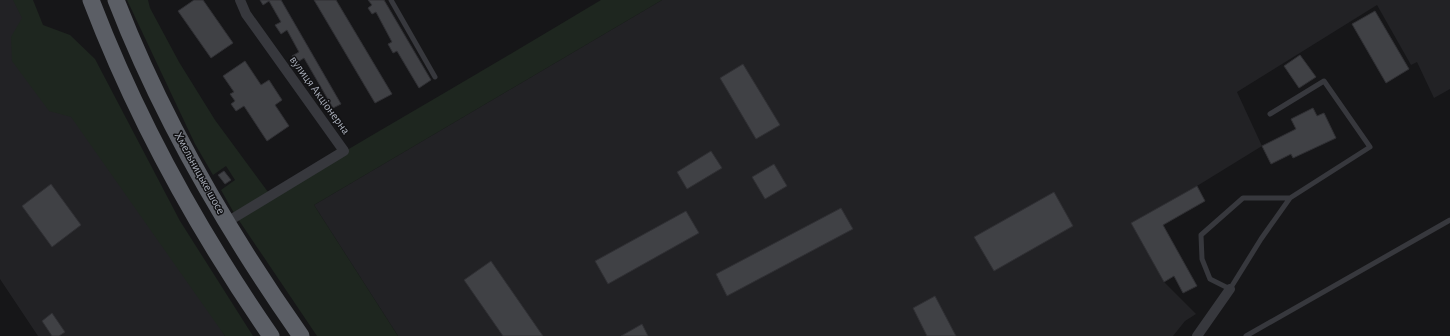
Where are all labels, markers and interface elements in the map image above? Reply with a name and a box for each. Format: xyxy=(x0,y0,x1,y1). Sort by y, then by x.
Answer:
street label: вулиця Акціонерна xyxy=(287,54,353,137)
street label: Хмельницьке шосе xyxy=(173,130,227,216)

